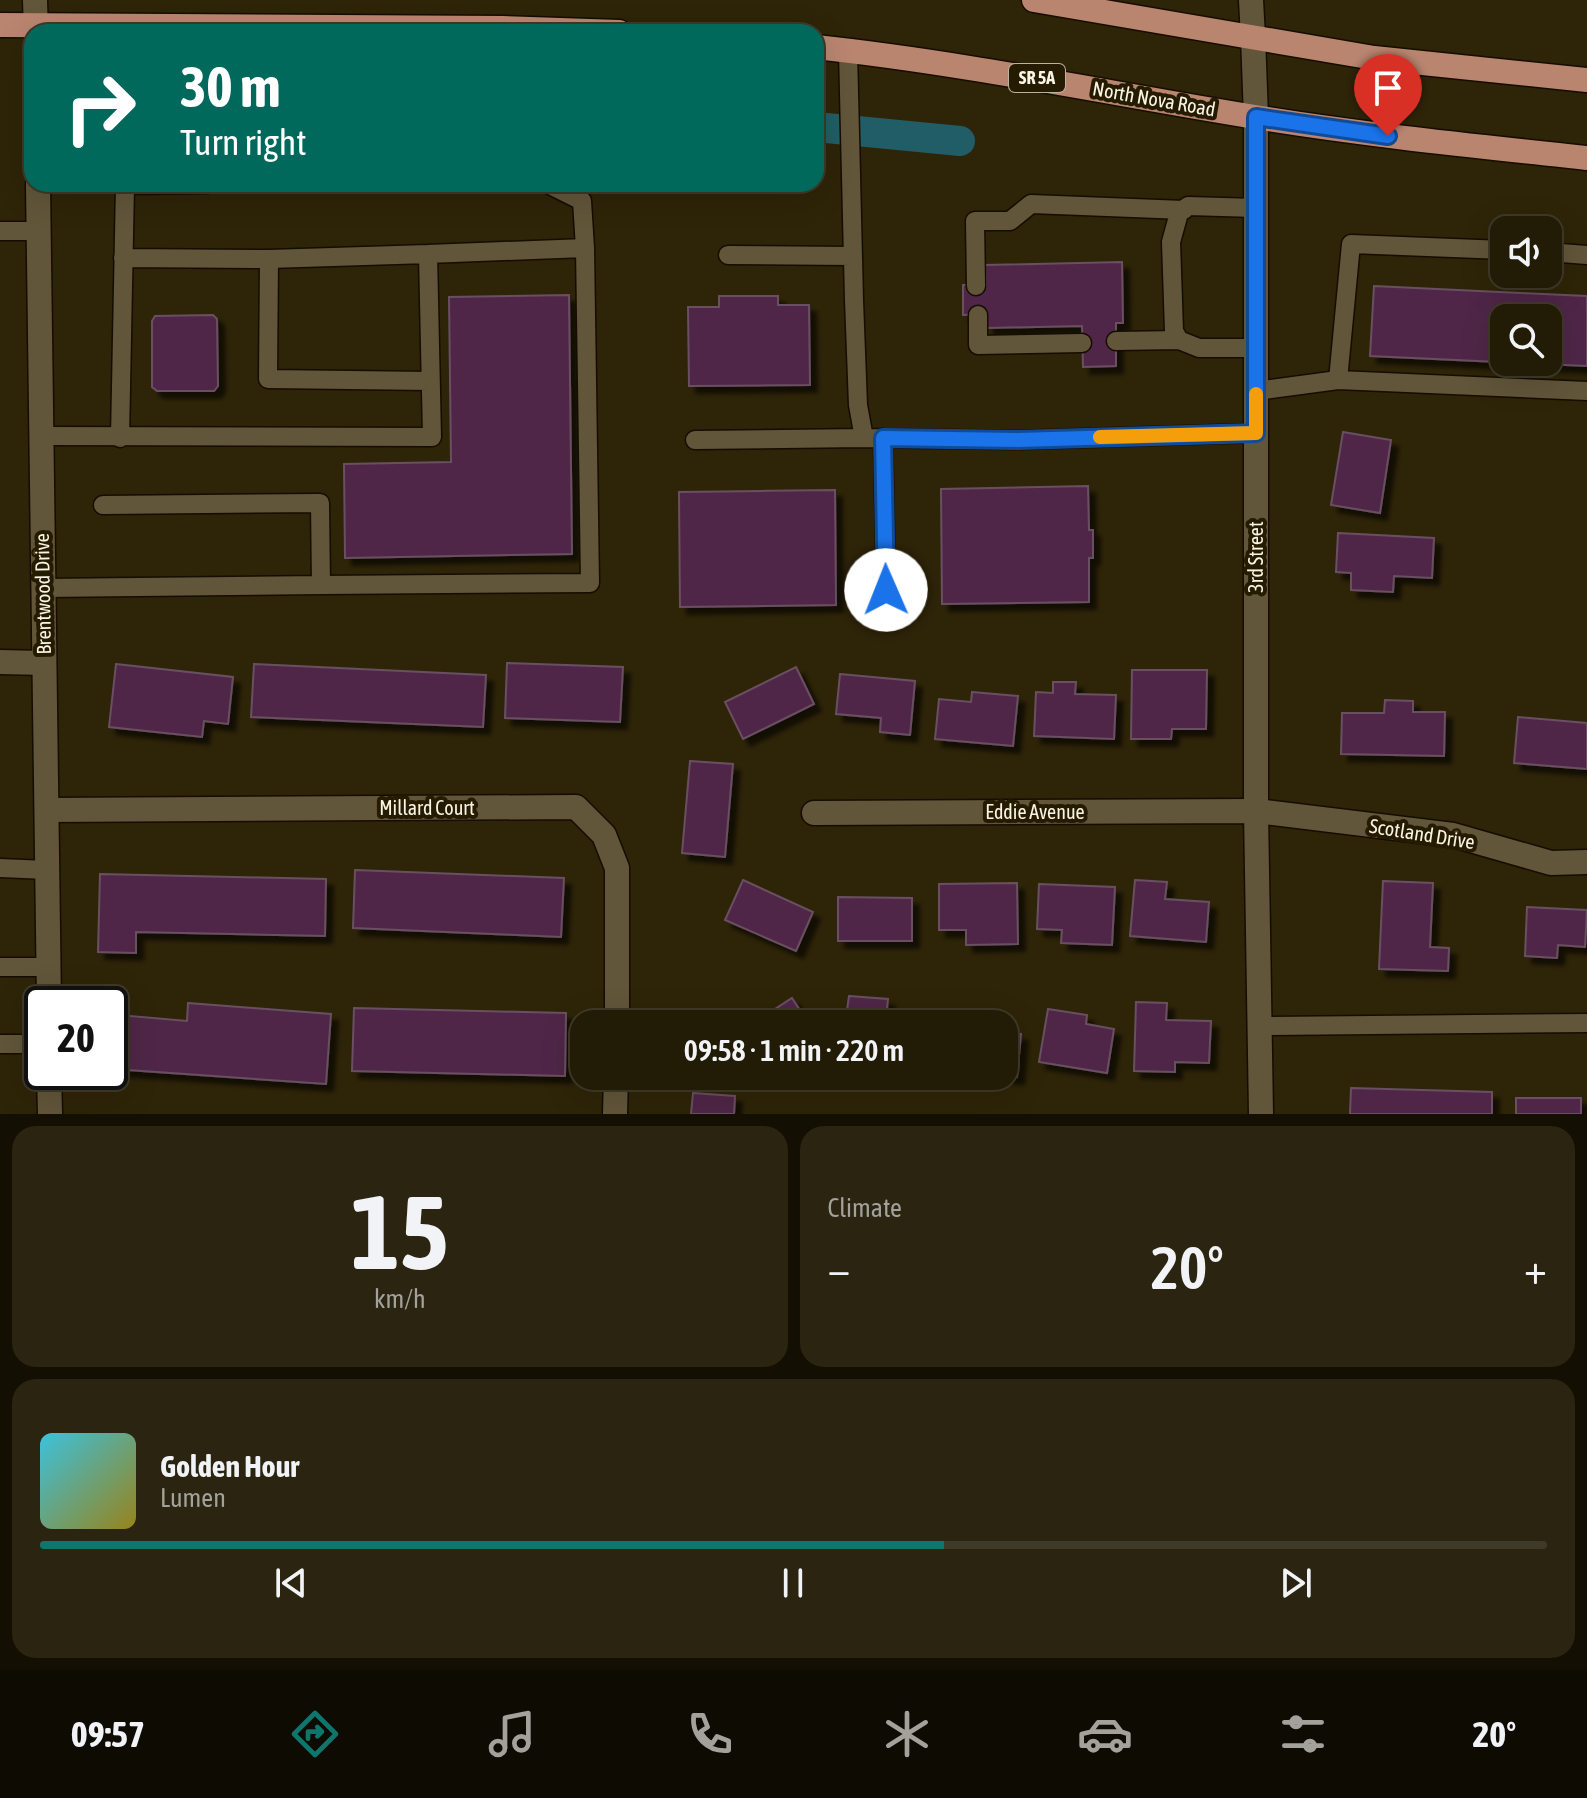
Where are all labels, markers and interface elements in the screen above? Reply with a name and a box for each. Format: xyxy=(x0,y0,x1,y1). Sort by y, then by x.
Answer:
pin xyxy=(1354,54,1422,136)
text: 30 m xyxy=(180,55,281,119)
icon: right xyxy=(48,56,152,160)
road number: SR 5A xyxy=(1009,64,1065,92)
icon: arrive xyxy=(1366,66,1410,110)
street label: North Nova Road xyxy=(1091,76,1217,121)
text: Turn right xyxy=(180,121,307,163)
map controls xyxy=(1490,216,1562,376)
button: sound xyxy=(1490,216,1562,288)
button: search xyxy=(1490,304,1562,376)
street label: 3rd Street xyxy=(1244,521,1267,593)
street label: Brentwood Drive xyxy=(30,533,55,655)
position arrow xyxy=(844,548,928,632)
street label: Millard Court xyxy=(379,796,475,819)
street label: Eddie Avenue xyxy=(985,800,1085,823)
street label: Scotland Drive xyxy=(1368,814,1476,853)
speed limit sign: 20 xyxy=(24,986,128,1090)
text: 09:58 · 1 min · 220 m xyxy=(684,1033,904,1067)
text: 15 xyxy=(351,1172,449,1291)
text: Climate xyxy=(828,1193,902,1223)
text: 20° xyxy=(1151,1233,1224,1302)
text: − xyxy=(828,1243,850,1293)
text: + xyxy=(1524,1243,1547,1293)
text: km/h xyxy=(374,1284,426,1314)
text: Golden Hour xyxy=(160,1449,299,1483)
text: Lumen xyxy=(160,1483,226,1513)
icon: previous xyxy=(269,1561,313,1605)
icon: pause xyxy=(771,1561,815,1605)
icon: next xyxy=(1274,1561,1318,1605)
icon: directions xyxy=(287,1706,343,1762)
icon: music xyxy=(484,1706,540,1762)
icon: phone xyxy=(682,1706,738,1762)
icon: climate xyxy=(879,1706,935,1762)
icon: car xyxy=(1077,1706,1133,1762)
icon: filters xyxy=(1275,1706,1331,1762)
text: 09:57 xyxy=(71,1713,145,1755)
text: 20° xyxy=(1472,1713,1516,1755)

